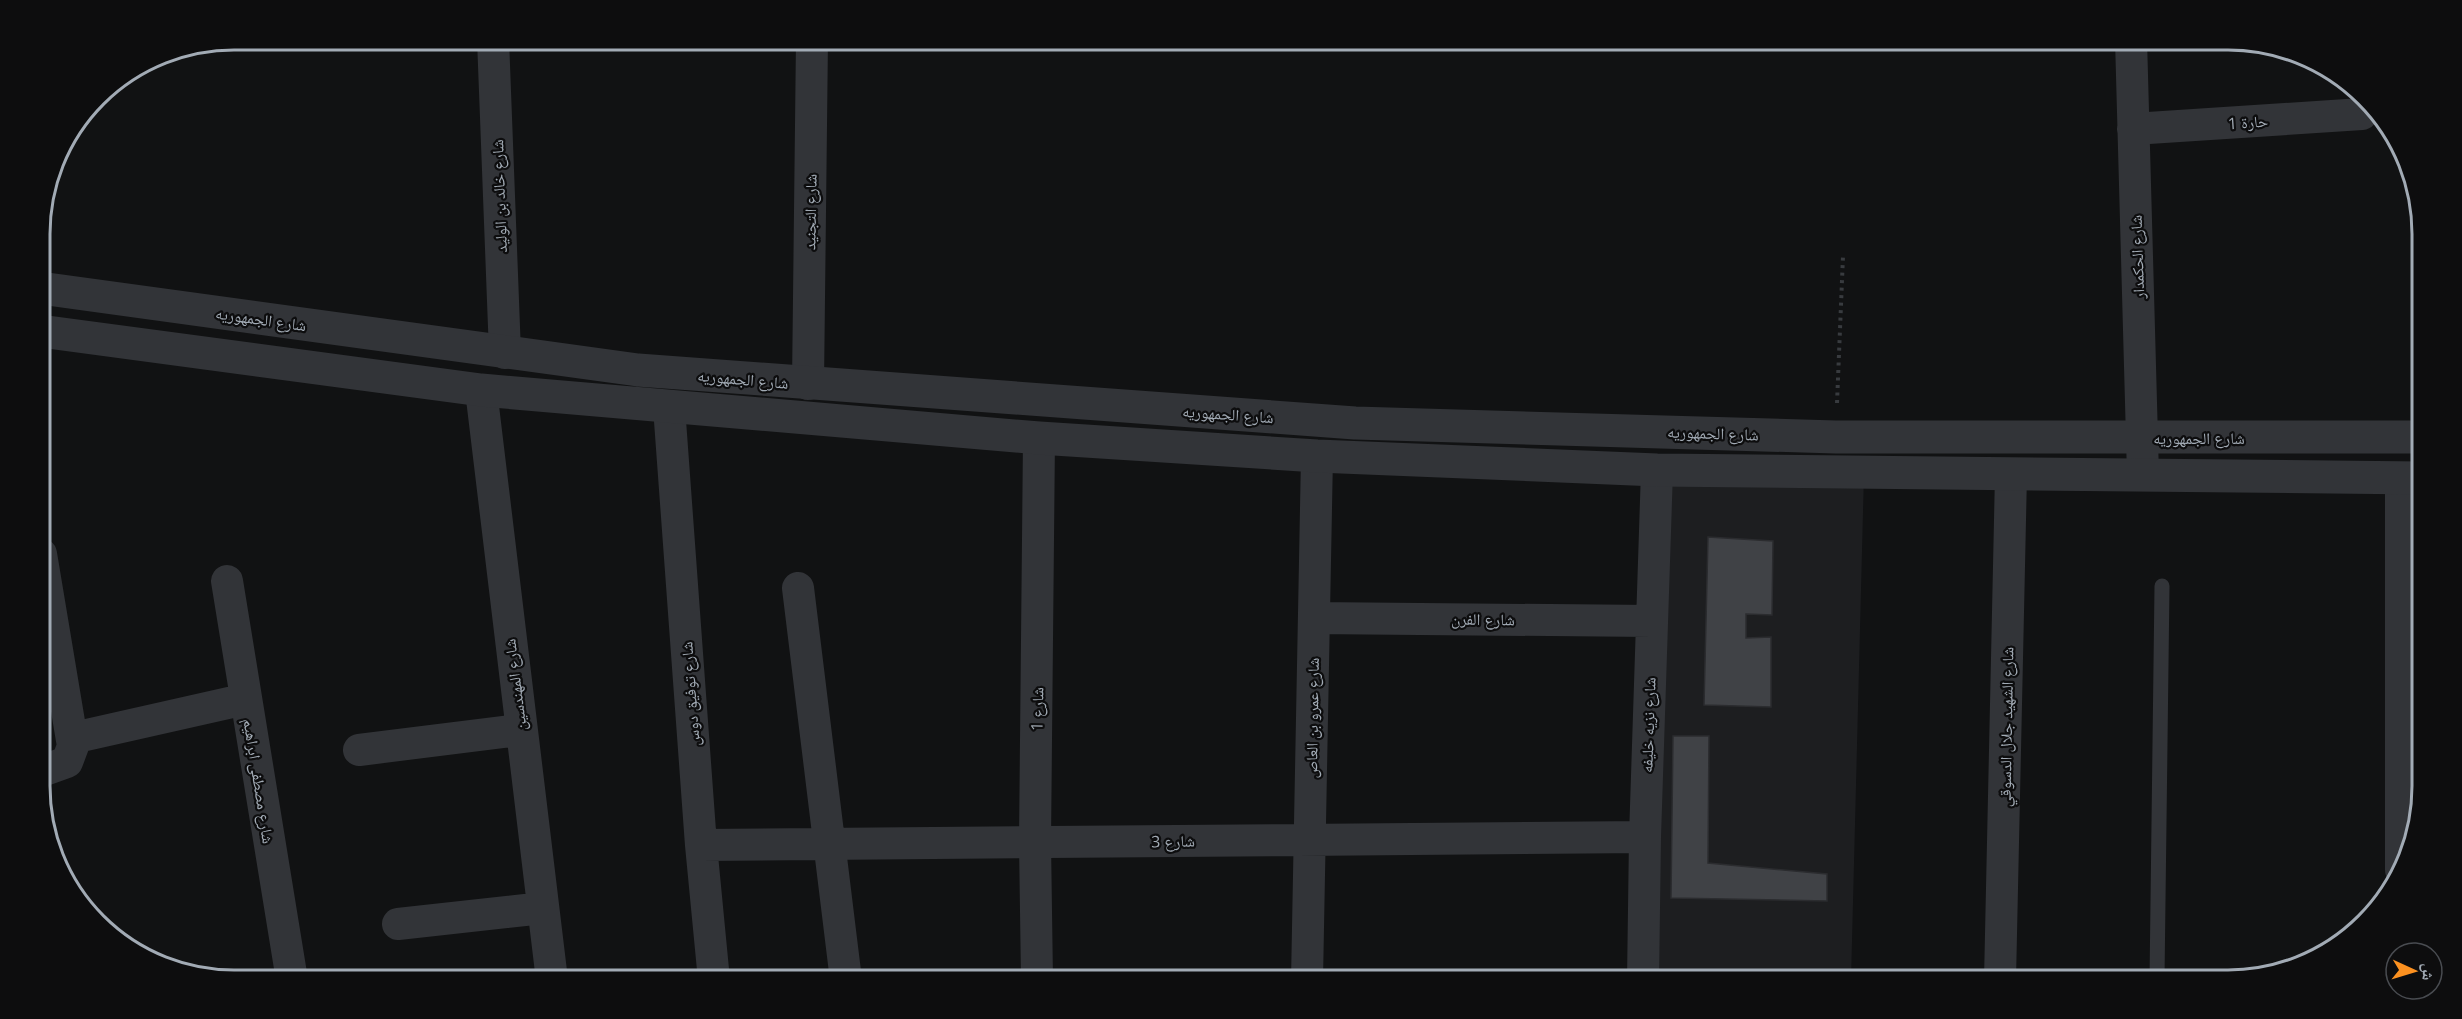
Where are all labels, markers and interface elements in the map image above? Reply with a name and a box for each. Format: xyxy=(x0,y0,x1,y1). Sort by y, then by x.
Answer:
street label: حارة 1 xyxy=(2227,110,2269,134)
street label: شارع خالد بن الوليد xyxy=(486,139,512,253)
street label: شارع التجنيد xyxy=(798,174,822,250)
street label: شارع الحكمدار xyxy=(2125,215,2149,300)
street label: شارع الجمهوريه xyxy=(214,302,308,336)
street label: شارع الجمهوريه xyxy=(696,364,790,394)
street label: شارع الجمهوريه xyxy=(1182,400,1274,428)
street label: شارع الجمهوريه xyxy=(1667,420,1759,446)
street label: شارع الجمهوريه xyxy=(2153,427,2245,449)
street label: شارع الفرن xyxy=(1451,607,1515,631)
street label: شارع المهندسين xyxy=(498,638,532,732)
street label: شارع توفيق دوس xyxy=(675,641,705,747)
street label: شارع الشهيد جلال الدسوقي xyxy=(1994,647,2020,807)
street label: شارع عمرو بن العاص xyxy=(1300,657,1324,779)
street label: شارع نزيه خليفه xyxy=(1635,677,1661,773)
street label: شارع 1 xyxy=(1026,687,1048,731)
street label: شارع مصطفى ابراهيم xyxy=(238,717,280,845)
street label: شارع 3 xyxy=(1151,830,1195,852)
north arrow xyxy=(2384,941,2444,1001)
text: ش xyxy=(2417,963,2441,981)

